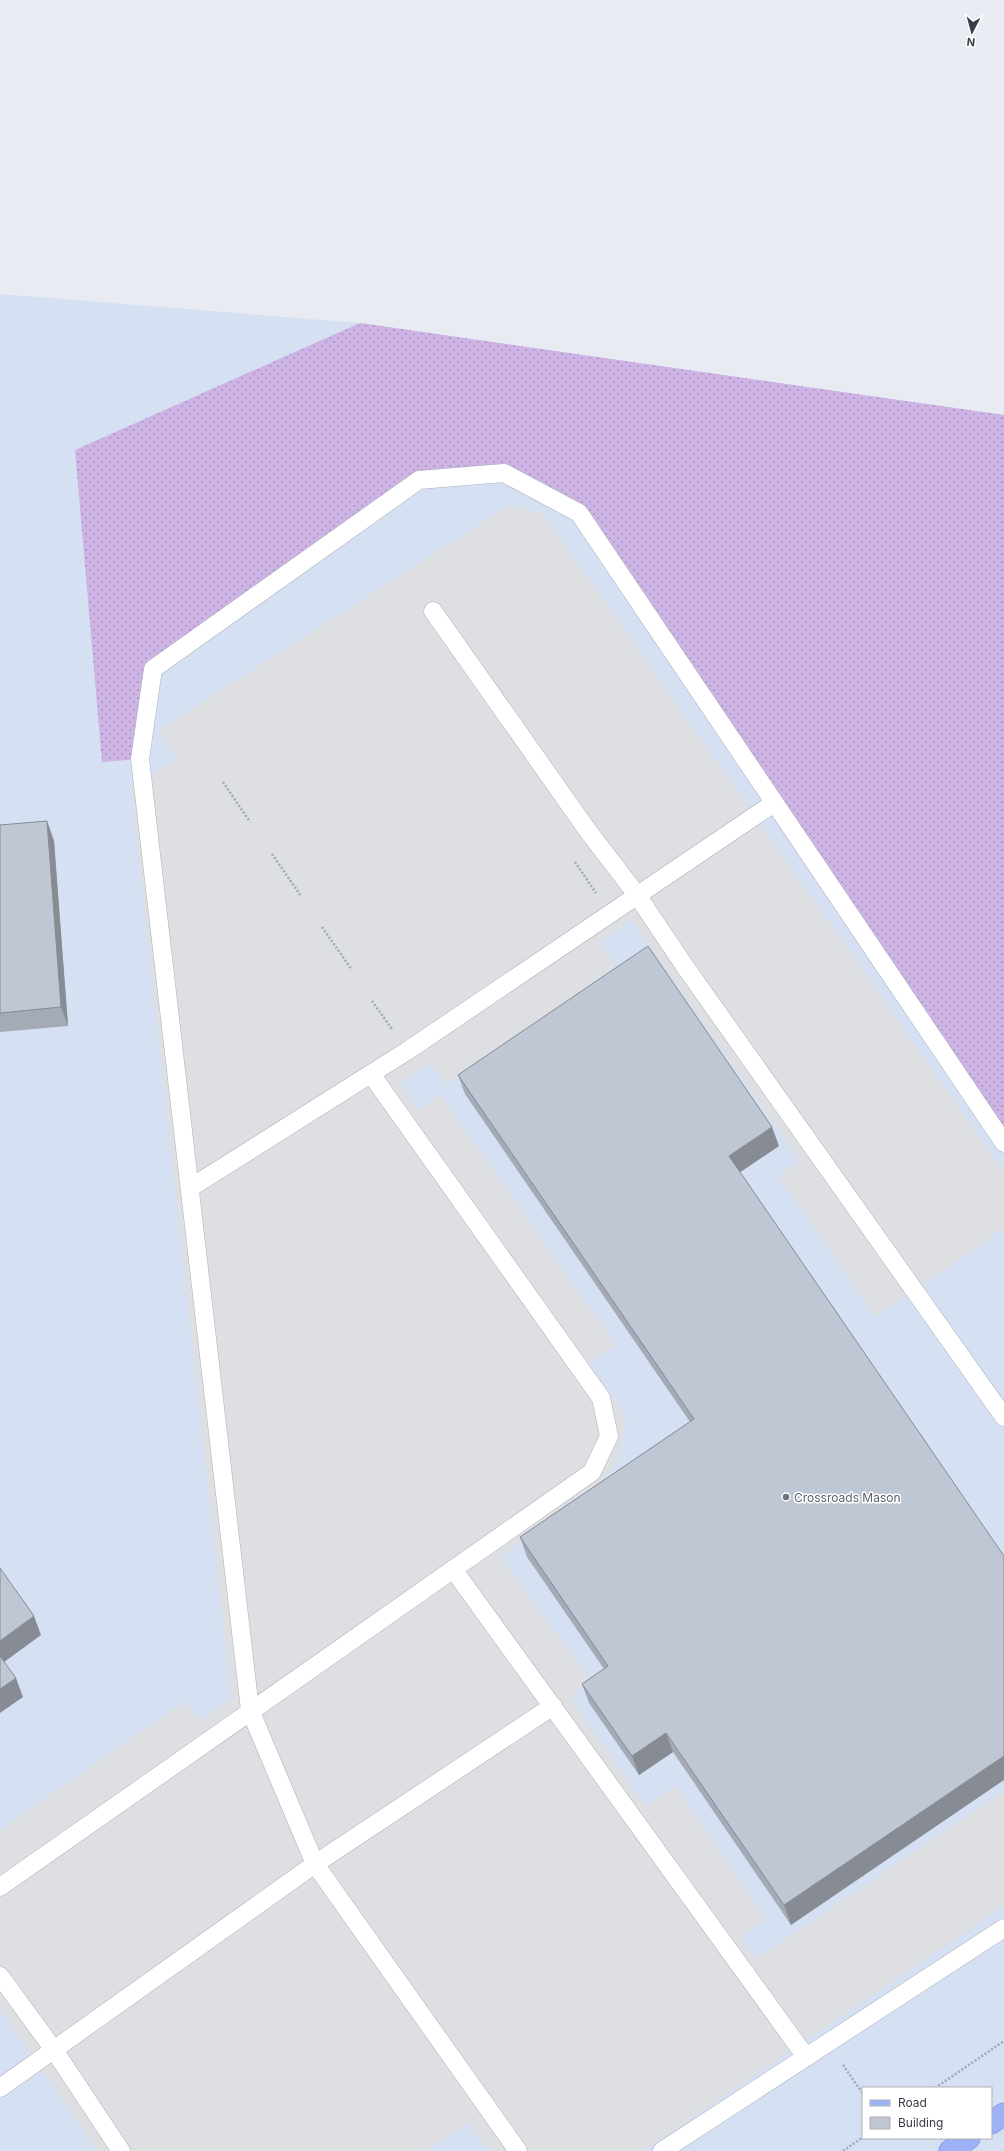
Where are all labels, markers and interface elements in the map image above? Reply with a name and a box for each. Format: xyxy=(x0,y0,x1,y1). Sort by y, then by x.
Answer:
north arrow xyxy=(952,12,992,52)
text: N xyxy=(966,35,976,49)
place label: Crossroads Mason xyxy=(794,1490,901,1505)
marker: Crossroads Mason xyxy=(781,1492,791,1502)
legend xyxy=(862,2087,992,2139)
text: Road xyxy=(898,2095,927,2110)
text: Building xyxy=(898,2115,943,2130)

